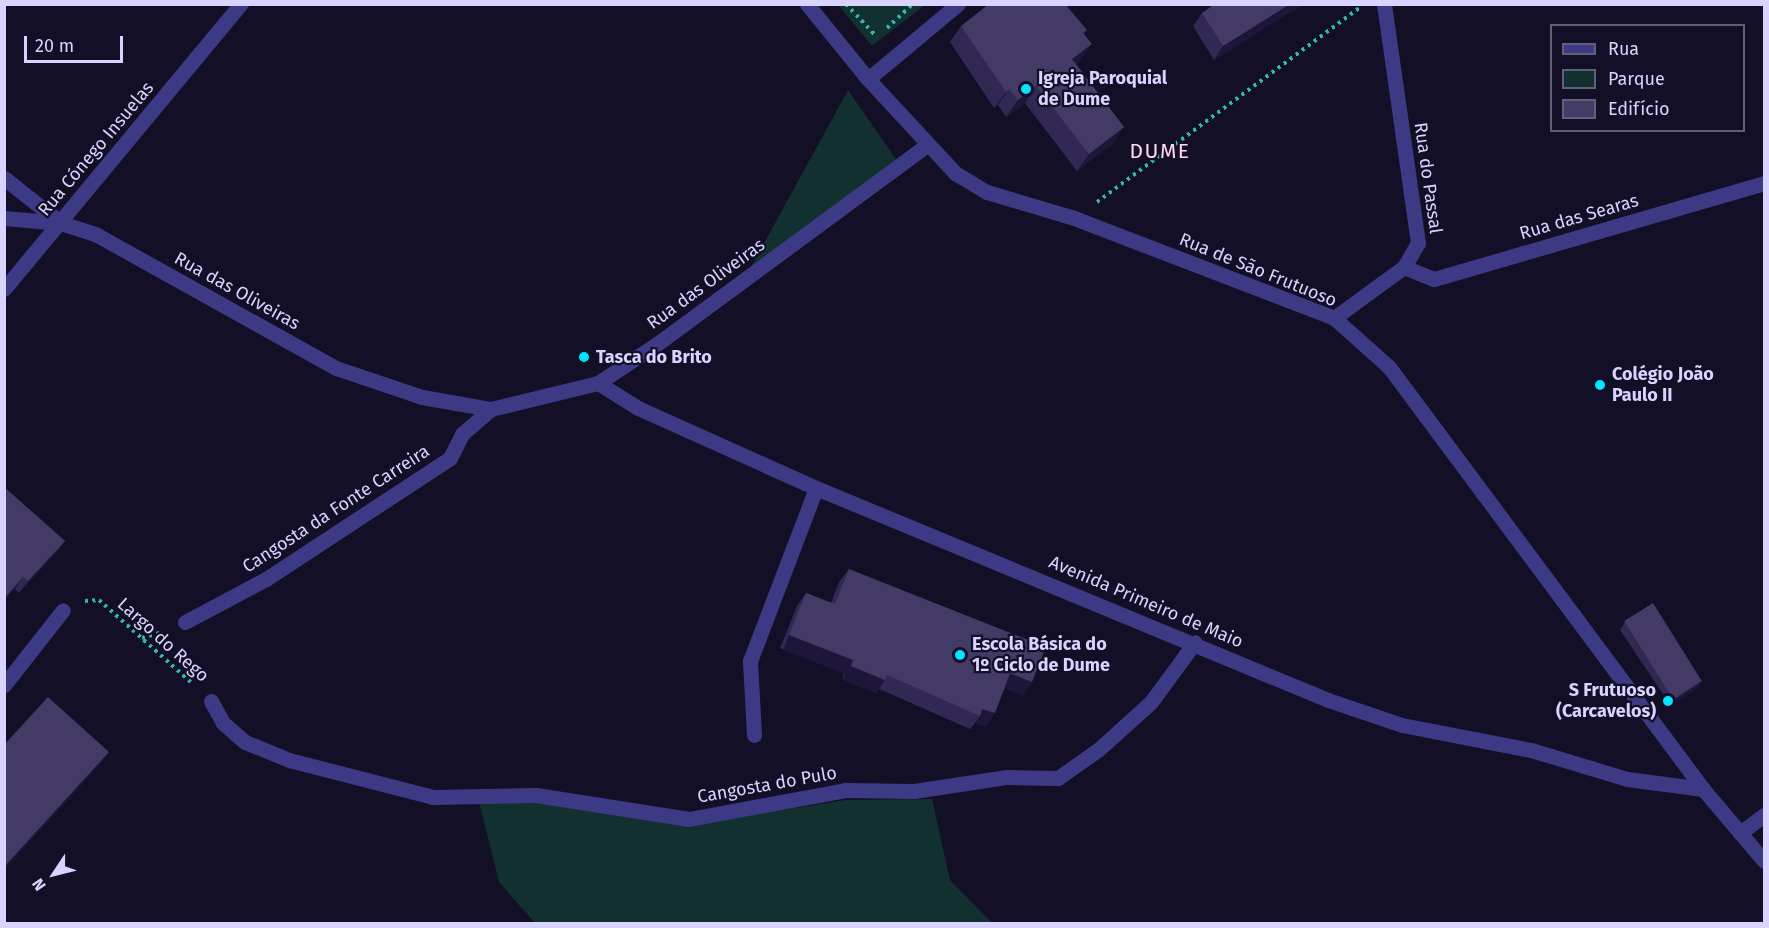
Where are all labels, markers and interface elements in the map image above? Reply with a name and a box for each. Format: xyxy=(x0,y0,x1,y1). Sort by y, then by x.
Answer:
scale bar xyxy=(27,24,126,62)
legend xyxy=(1550,24,1745,132)
text: 20 m xyxy=(35,35,74,57)
text: Rua xyxy=(1608,38,1639,60)
place label: Igreja Paroquial de Dume xyxy=(1038,68,1167,110)
text: Parque xyxy=(1608,68,1665,90)
street label: Rua Cónego Insuelas xyxy=(34,77,158,221)
marker: Igreja Paroquial de Dume xyxy=(1019,82,1033,96)
text: Edifício xyxy=(1608,98,1670,120)
street label: Rua do Passal xyxy=(1409,121,1447,235)
district label: DUME xyxy=(1130,138,1190,164)
street label: Rua das Searas xyxy=(1517,190,1641,244)
street label: Rua de São Frutuoso xyxy=(1176,228,1340,312)
street label: Rua das Oliveiras xyxy=(643,234,769,334)
street label: Rua das Oliveiras xyxy=(170,248,304,334)
place label: Tasca do Brito xyxy=(596,346,712,368)
marker: Tasca do Brito xyxy=(577,350,591,364)
place label: Colégio João Paulo II xyxy=(1612,364,1714,406)
marker: Colégio João Paulo II xyxy=(1593,378,1607,392)
street label: Cangosta da Fonte Carreira xyxy=(238,440,434,578)
street label: Avenida Primeiro de Maio xyxy=(1046,551,1246,653)
street label: Largo do Rego xyxy=(113,593,213,687)
place label: Escola Básica do 1º Ciclo de Dume xyxy=(972,634,1110,676)
marker: Escola Básica do 1º Ciclo de Dume xyxy=(953,648,967,662)
place label: S Frutuoso (Carcavelos) xyxy=(1556,680,1656,722)
marker: S Frutuoso (Carcavelos) xyxy=(1661,694,1675,708)
street label: Cangosta do Pulo xyxy=(696,762,838,808)
north arrow xyxy=(24,844,84,904)
text: N xyxy=(28,875,50,894)

